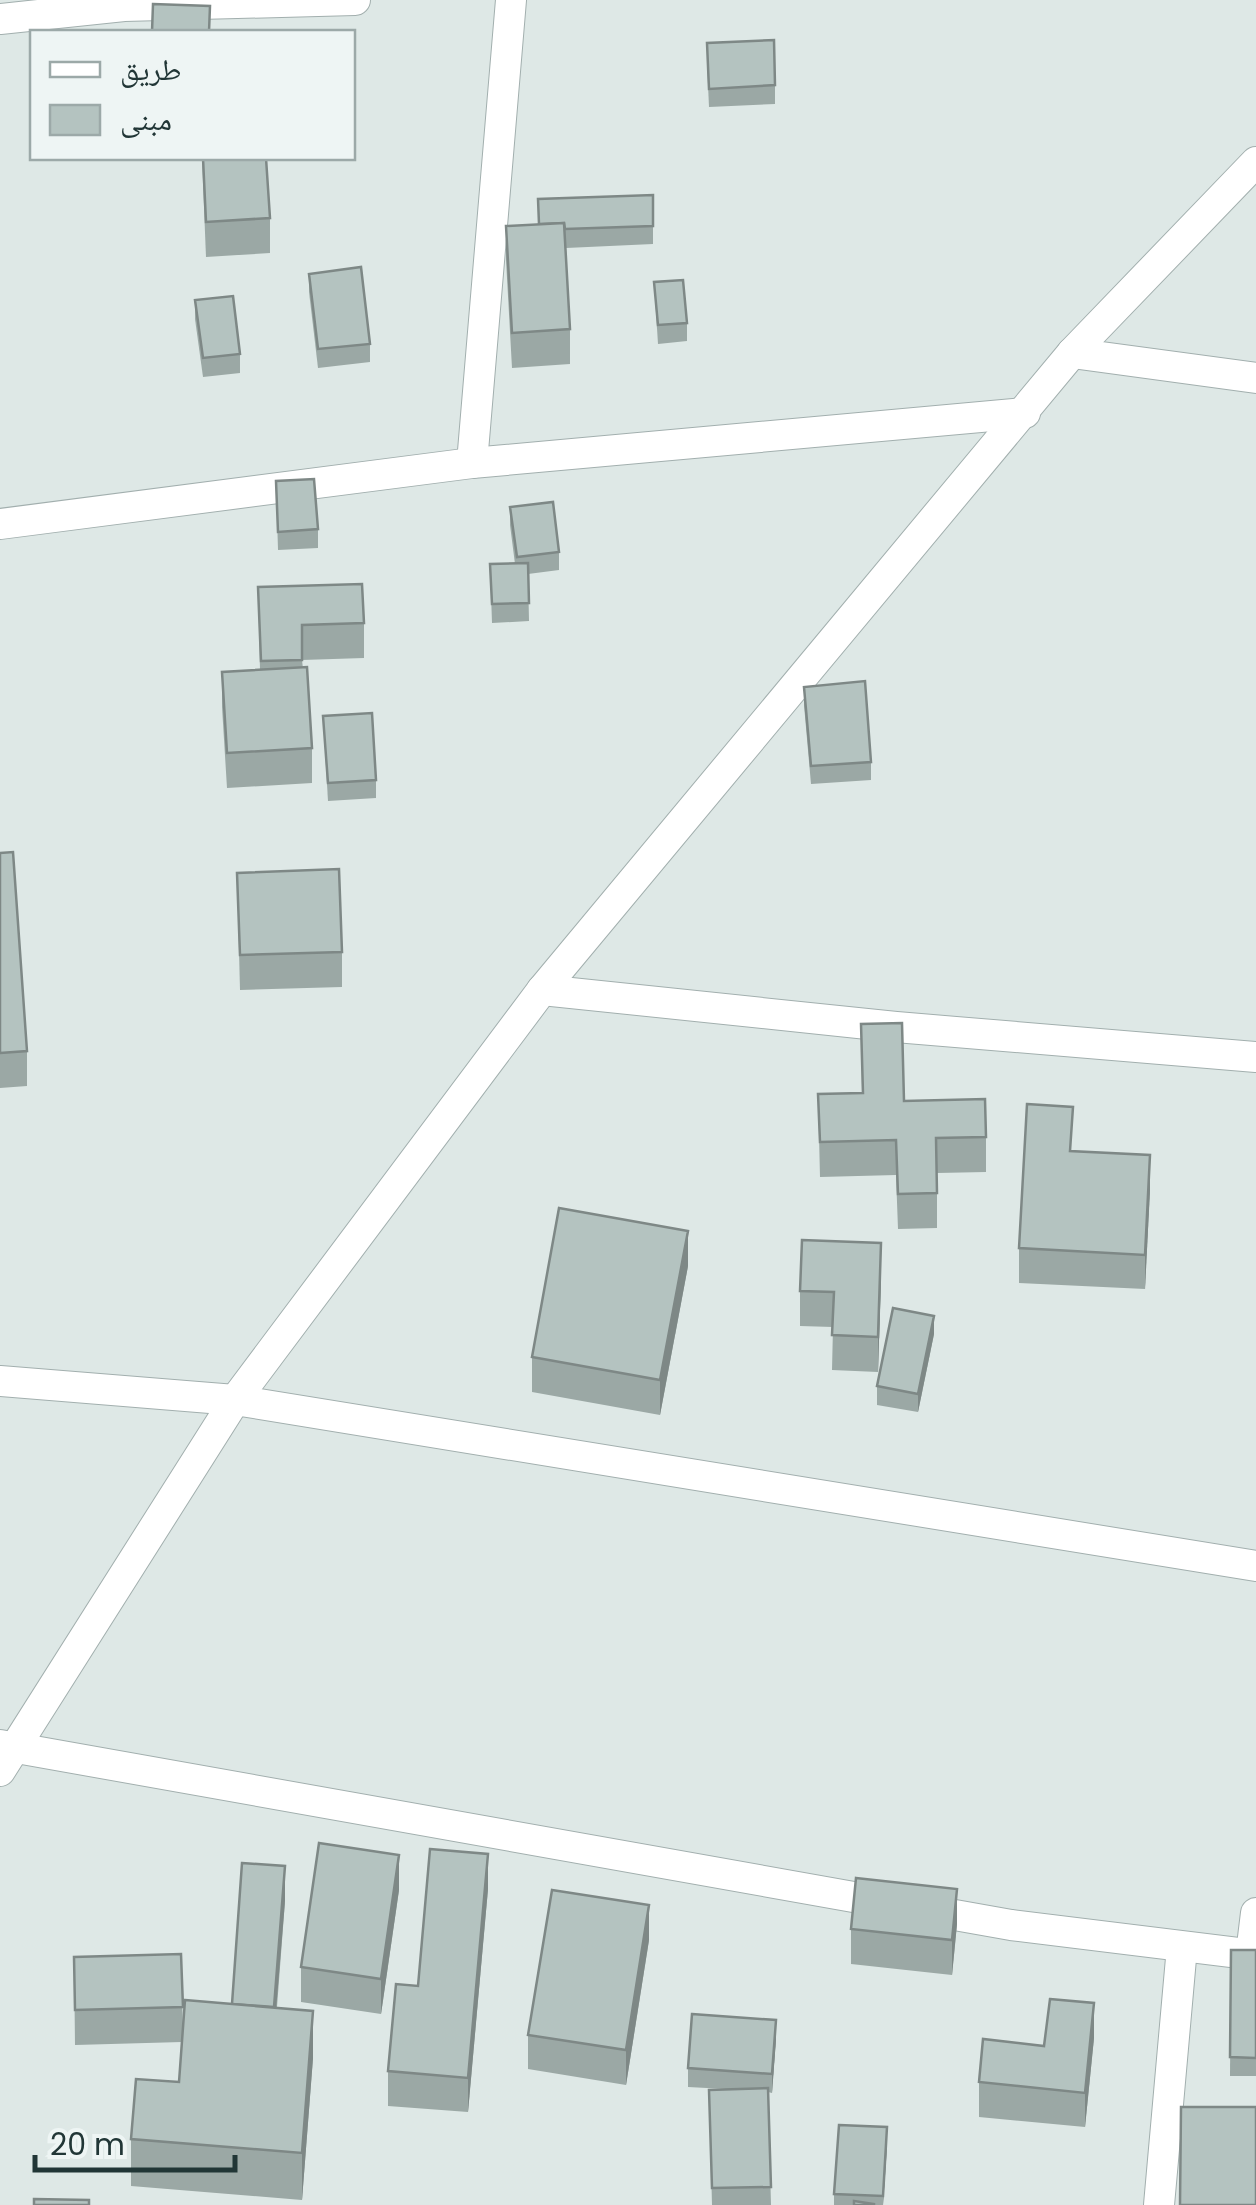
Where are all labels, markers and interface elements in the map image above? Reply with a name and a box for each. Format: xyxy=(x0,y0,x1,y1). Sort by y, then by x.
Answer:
legend xyxy=(30,30,355,160)
text: طريق xyxy=(120,48,181,91)
text: مبنى xyxy=(120,98,172,141)
scale bar xyxy=(35,2110,235,2172)
text: 20 m xyxy=(50,2123,125,2166)

